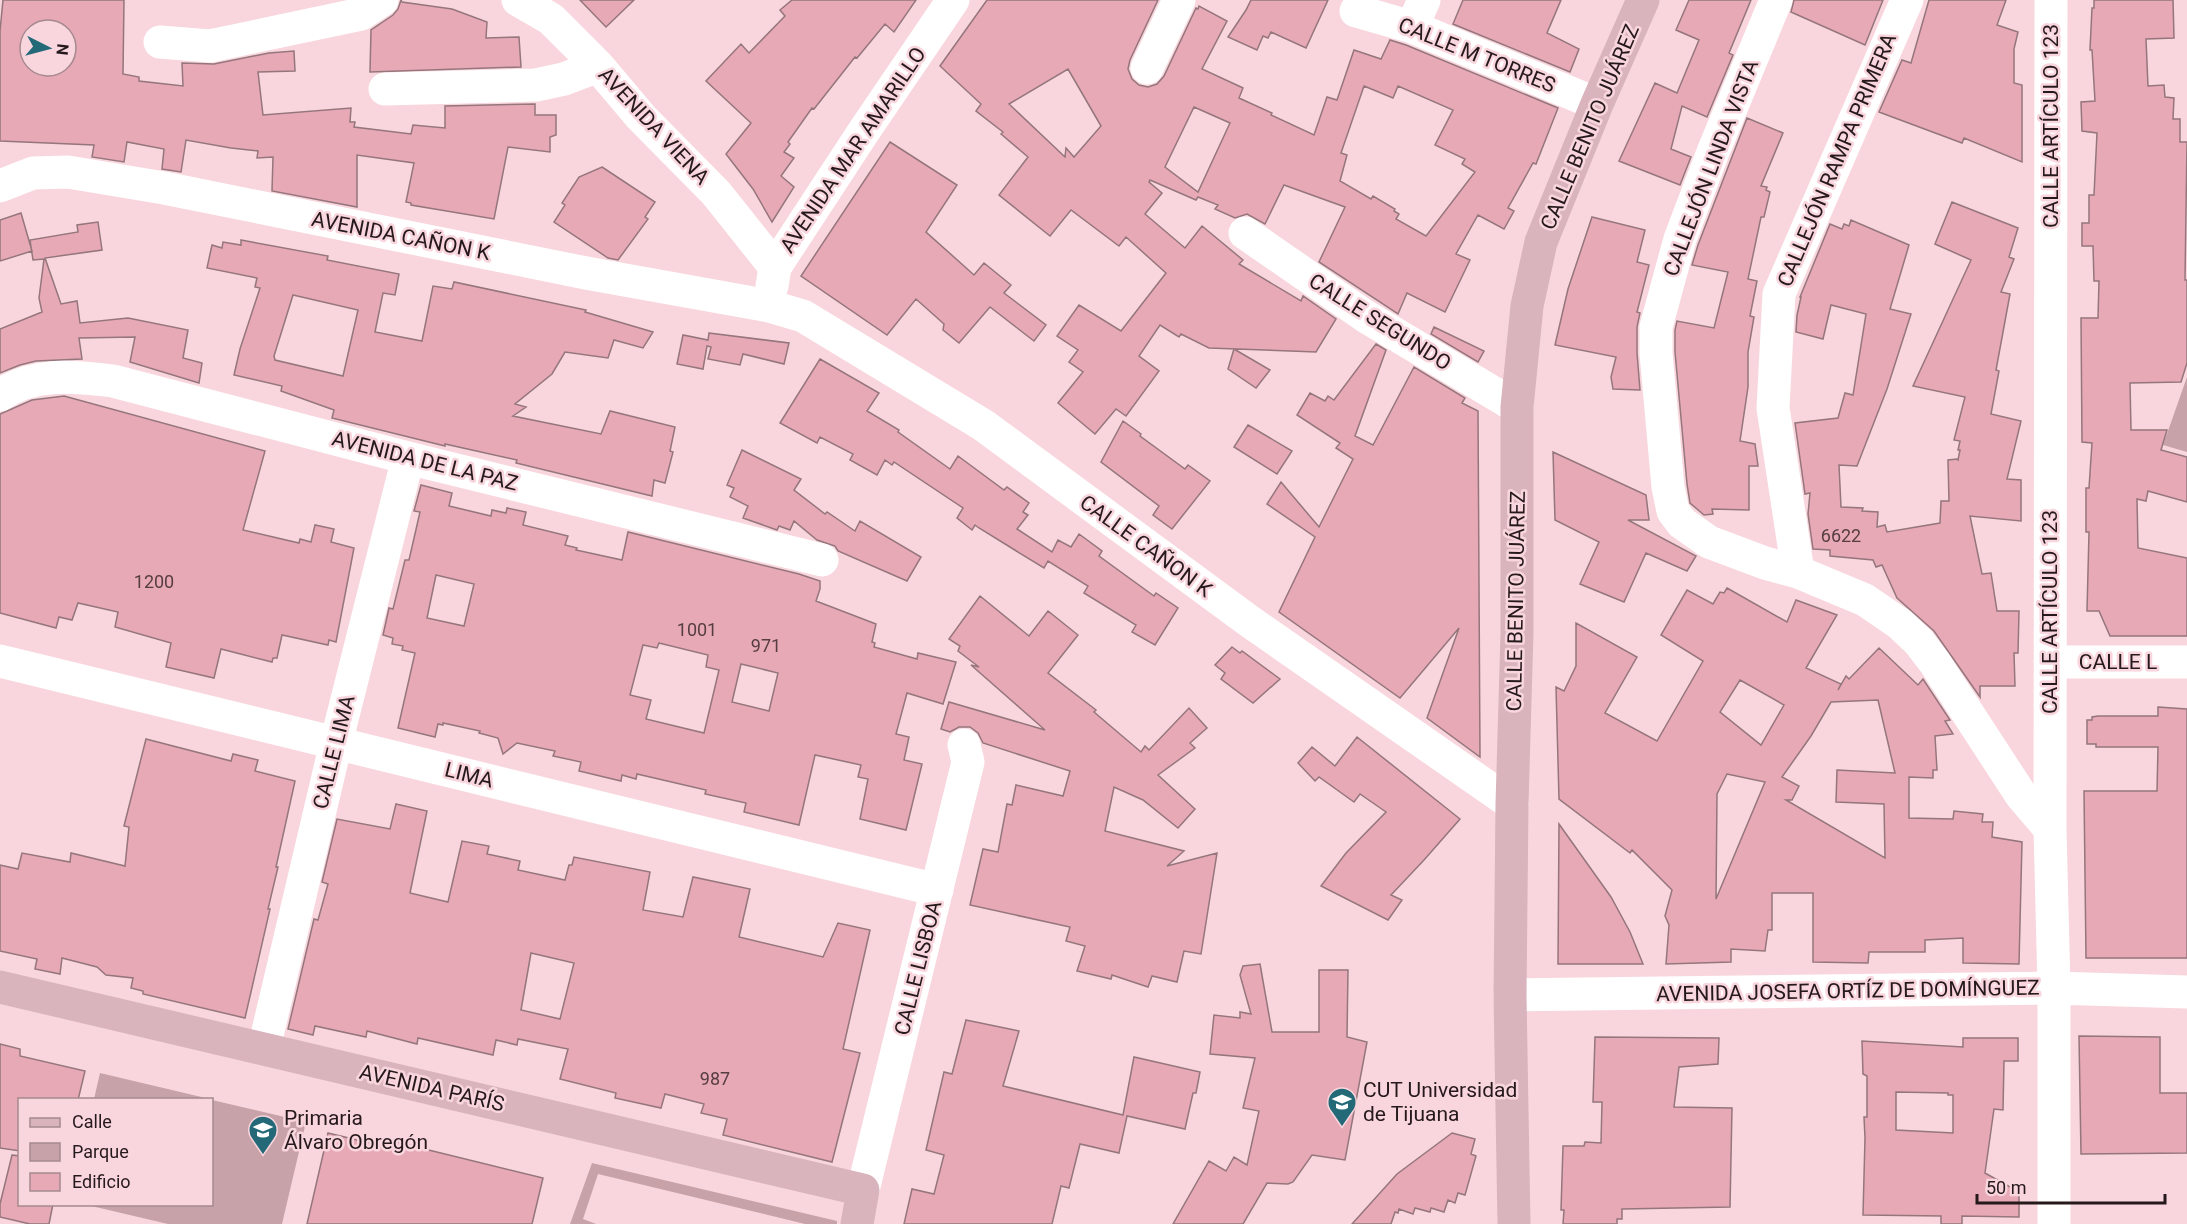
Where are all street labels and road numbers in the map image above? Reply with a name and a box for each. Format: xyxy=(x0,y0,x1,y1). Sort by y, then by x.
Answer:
street label: CALLE M TORRES xyxy=(1395,13,1559,97)
street label: CALLE BENITO JUÁREZ xyxy=(1536,21,1644,233)
street label: CALLE ARTÍCULO 123 xyxy=(2039,24,2063,228)
street label: CALLEJÓN RAMPA PRIMERA xyxy=(1773,30,1901,290)
street label: AVENIDA MAR AMARILLO xyxy=(775,43,931,257)
street label: CALLEJÓN LINDA VISTA xyxy=(1659,56,1763,279)
street label: AVENIDA VIENA xyxy=(594,63,715,190)
street label: AVENIDA CAÑON K xyxy=(310,207,493,265)
street label: CALLE SEGUNDO xyxy=(1305,269,1455,375)
street label: AVENIDA DE LA PAZ xyxy=(330,426,520,496)
street label: CALLE CAÑON K xyxy=(1075,490,1217,602)
street label: CALLE BENITO JUÁREZ xyxy=(1502,491,1530,711)
street label: CALLE ARTÍCULO 123 xyxy=(2038,510,2062,714)
street label: CALLE L xyxy=(2079,650,2157,674)
street label: CALLE LIMA xyxy=(308,692,360,811)
street label: LIMA xyxy=(442,757,496,793)
street label: CALLE LISBOA xyxy=(890,898,946,1038)
street label: AVENIDA JOSEFA ORTÍZ DE DOMÍNGUEZ xyxy=(1656,976,2040,1006)
street label: AVENIDA PARÍS xyxy=(357,1060,507,1116)

